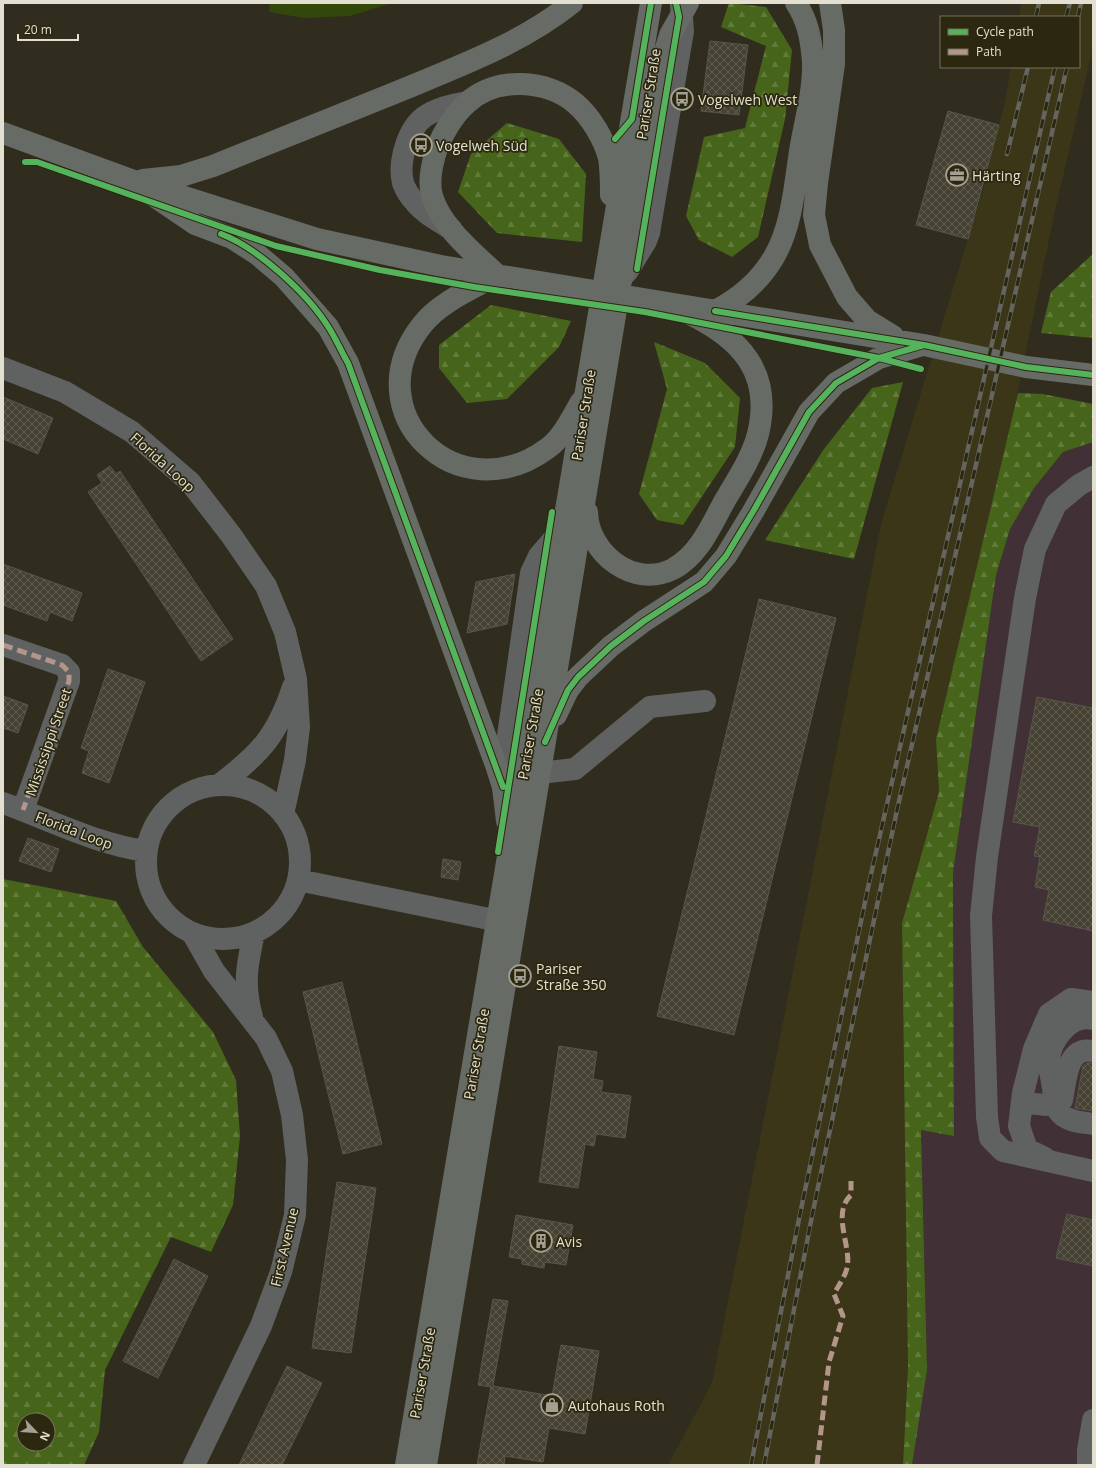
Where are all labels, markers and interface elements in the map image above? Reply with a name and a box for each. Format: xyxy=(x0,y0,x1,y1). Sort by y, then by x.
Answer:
scale bar xyxy=(18,16,78,42)
legend xyxy=(940,16,1080,68)
text: 20 m xyxy=(24,21,52,38)
text: Cycle path xyxy=(976,23,1034,40)
text: Path xyxy=(976,43,1002,60)
street label: Pariser Straße xyxy=(631,47,665,141)
bus stop icon: Vogelweh West xyxy=(669,86,695,112)
place label: Vogelweh West xyxy=(698,90,797,109)
bus stop icon: Vogelweh Süd xyxy=(408,132,434,158)
place label: Vogelweh Süd xyxy=(436,136,528,155)
office icon: Härting xyxy=(944,162,970,188)
place label: Härting xyxy=(972,166,1021,185)
street label: Pariser Straße xyxy=(566,368,600,462)
street label: Florida Loop xyxy=(126,428,200,496)
street label: Mississippi Street xyxy=(21,685,75,799)
street label: Pariser Straße xyxy=(513,687,547,781)
street label: Florida Loop xyxy=(33,807,115,853)
place label: Pariser Straße 350 xyxy=(536,959,606,994)
bus stop icon: Pariser Straße 350 xyxy=(507,963,533,989)
street label: Pariser Straße xyxy=(459,1007,493,1101)
street label: First Avenue xyxy=(266,1206,302,1288)
building icon: Avis xyxy=(528,1228,554,1254)
place label: Avis xyxy=(556,1232,582,1251)
street label: Pariser Straße xyxy=(405,1326,439,1420)
shop icon: Autohaus Roth xyxy=(539,1392,565,1418)
place label: Autohaus Roth xyxy=(568,1396,665,1415)
north arrow xyxy=(16,1412,56,1452)
text: N xyxy=(37,1429,54,1444)

